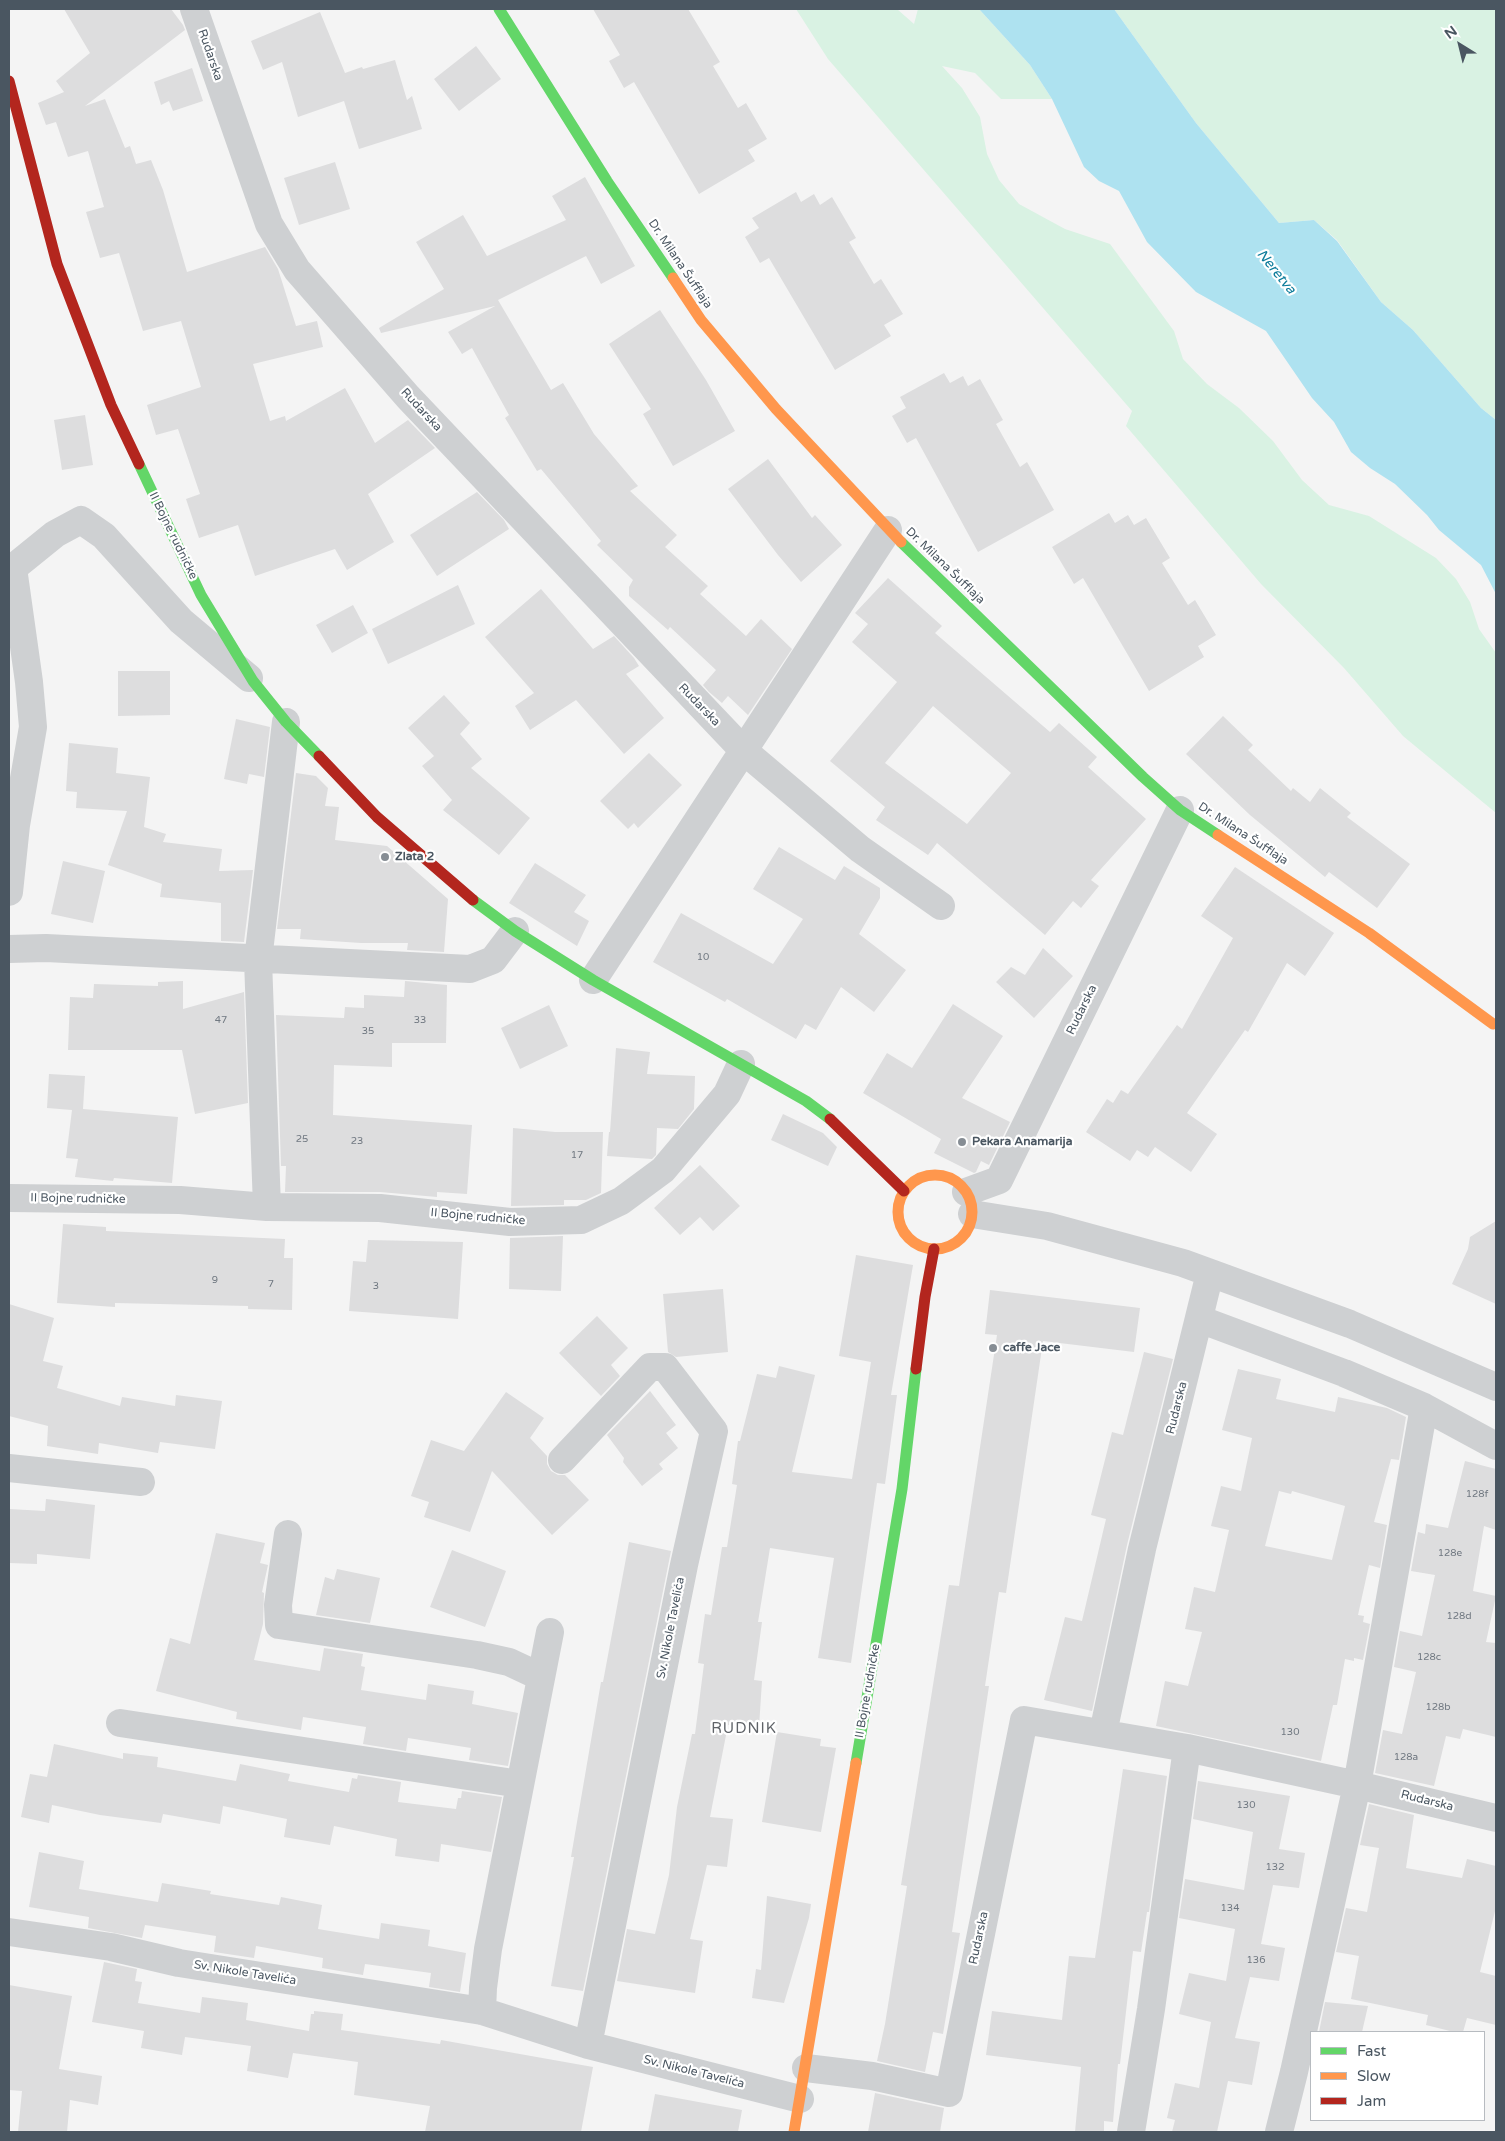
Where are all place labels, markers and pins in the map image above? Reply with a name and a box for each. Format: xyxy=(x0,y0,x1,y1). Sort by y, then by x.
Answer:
place label: Zlata 2 xyxy=(395,850,434,864)
marker: Zlata 2 xyxy=(379,851,391,863)
place label: Pekara Anamarija xyxy=(972,1135,1072,1149)
marker: Pekara Anamarija xyxy=(956,1136,968,1148)
place label: caffe Jace xyxy=(1003,1341,1060,1355)
marker: caffe Jace xyxy=(987,1342,999,1354)

